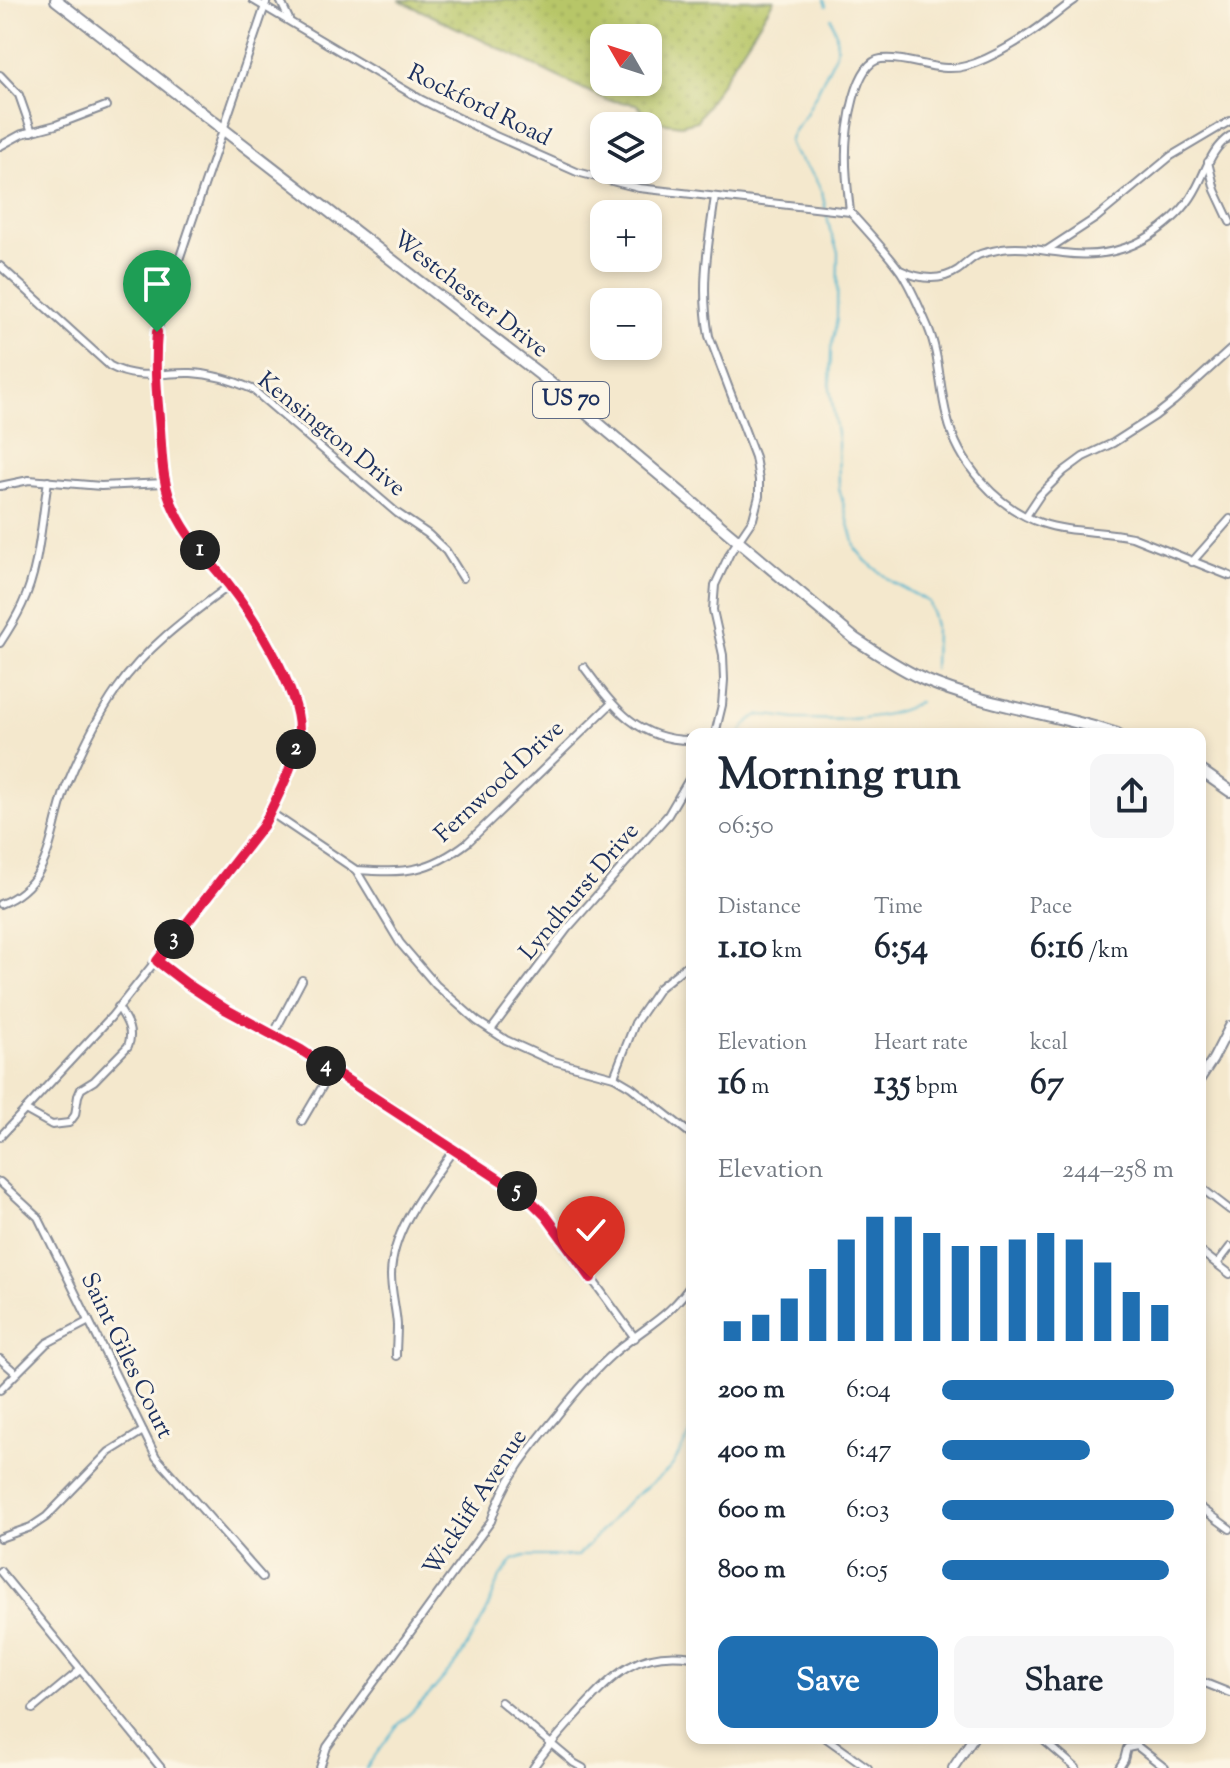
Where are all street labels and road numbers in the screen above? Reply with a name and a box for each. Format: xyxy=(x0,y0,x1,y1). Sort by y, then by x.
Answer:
street label: Rockford Road xyxy=(401,57,557,156)
street label: Westchester Drive xyxy=(385,223,555,367)
street label: Kensington Drive xyxy=(250,365,412,505)
road number: US 70 xyxy=(533,382,609,418)
street label: Fernwood Drive xyxy=(428,713,572,851)
street label: Lyndhurst Drive xyxy=(512,816,648,968)
street label: Saint Giles Court xyxy=(71,1267,181,1445)
street label: Wickliff Avenue xyxy=(416,1423,536,1583)

